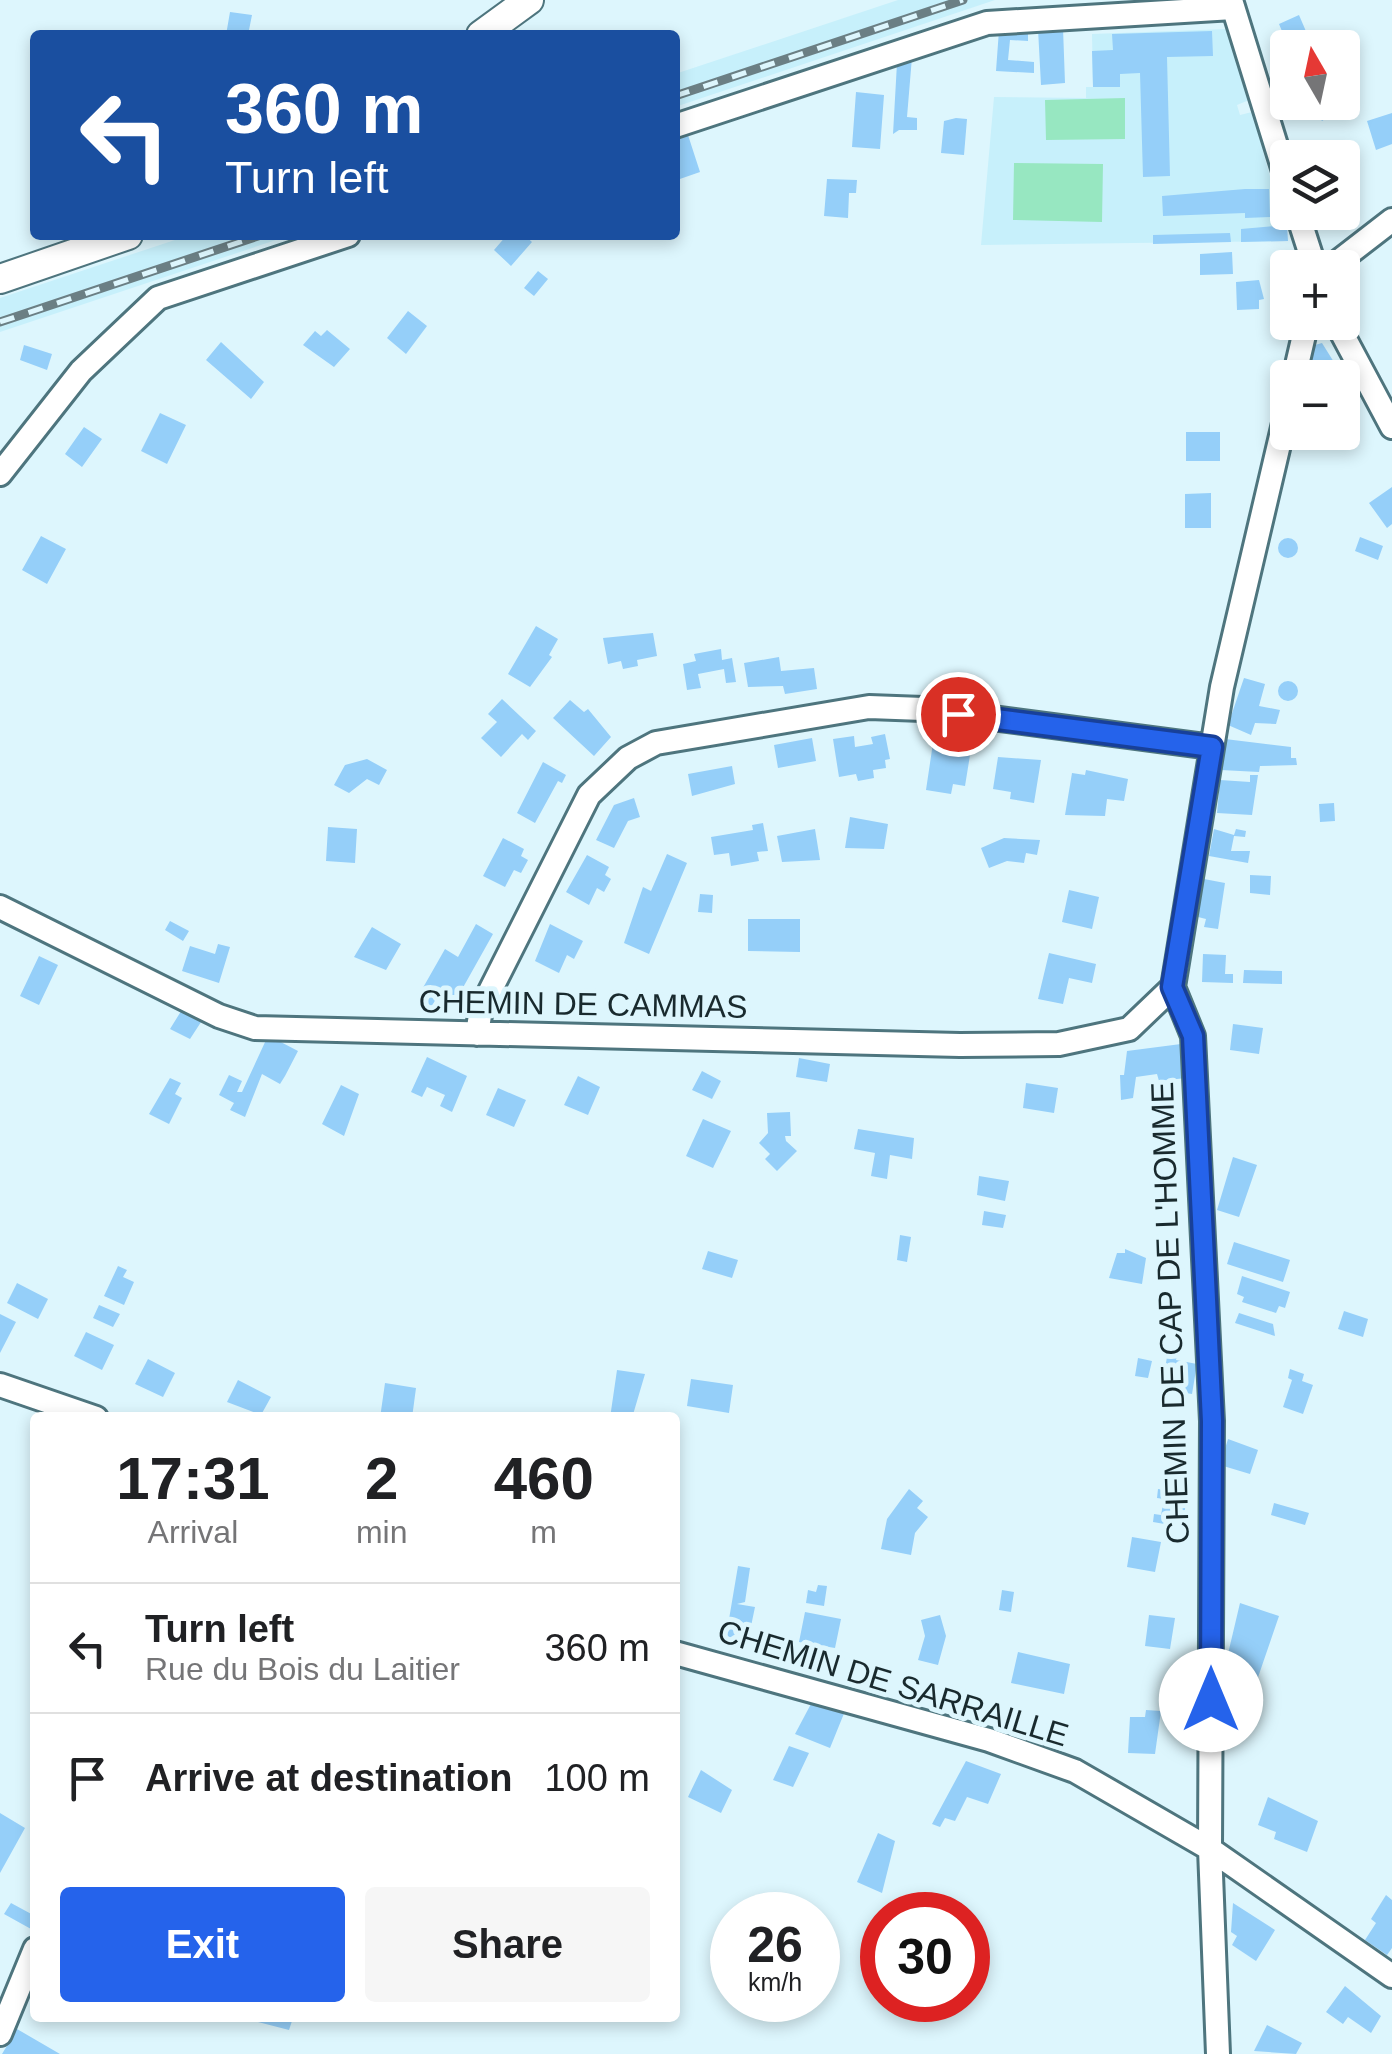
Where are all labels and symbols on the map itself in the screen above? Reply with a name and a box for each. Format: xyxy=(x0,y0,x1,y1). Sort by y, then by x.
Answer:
north arrow xyxy=(1270,30,1360,120)
pin xyxy=(916,672,1001,757)
street label: CHEMIN DE CAMMAS xyxy=(418,983,748,1025)
street label: CHEMIN DE CAP DE L'HOMME xyxy=(1144,1081,1196,1545)
street label: CHEMIN DE SARRAILLE xyxy=(713,1612,1073,1754)
position arrow xyxy=(1159,1648,1263,1752)
speed limit sign: 30 xyxy=(860,1892,990,2022)

